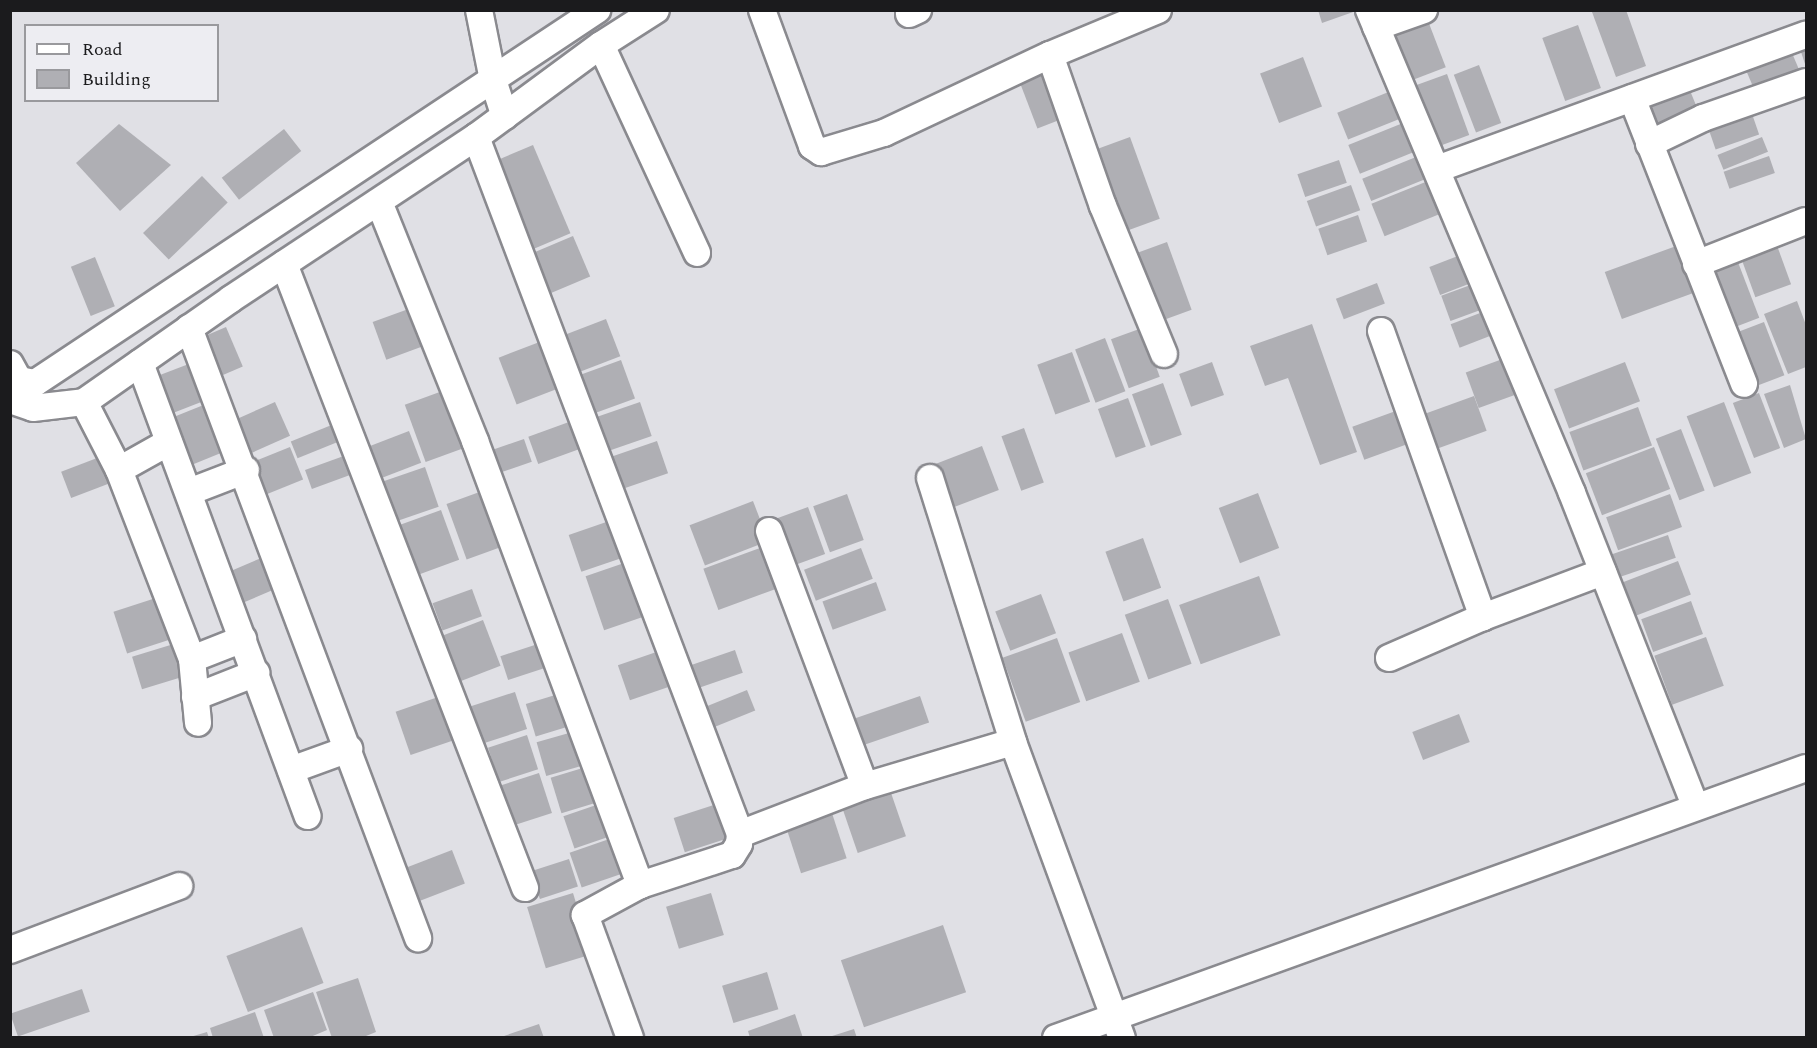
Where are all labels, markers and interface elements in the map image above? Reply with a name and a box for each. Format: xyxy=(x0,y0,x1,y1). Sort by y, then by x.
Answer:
legend xyxy=(24,24,219,102)
text: Road xyxy=(82,36,123,63)
text: Building xyxy=(82,66,151,93)

